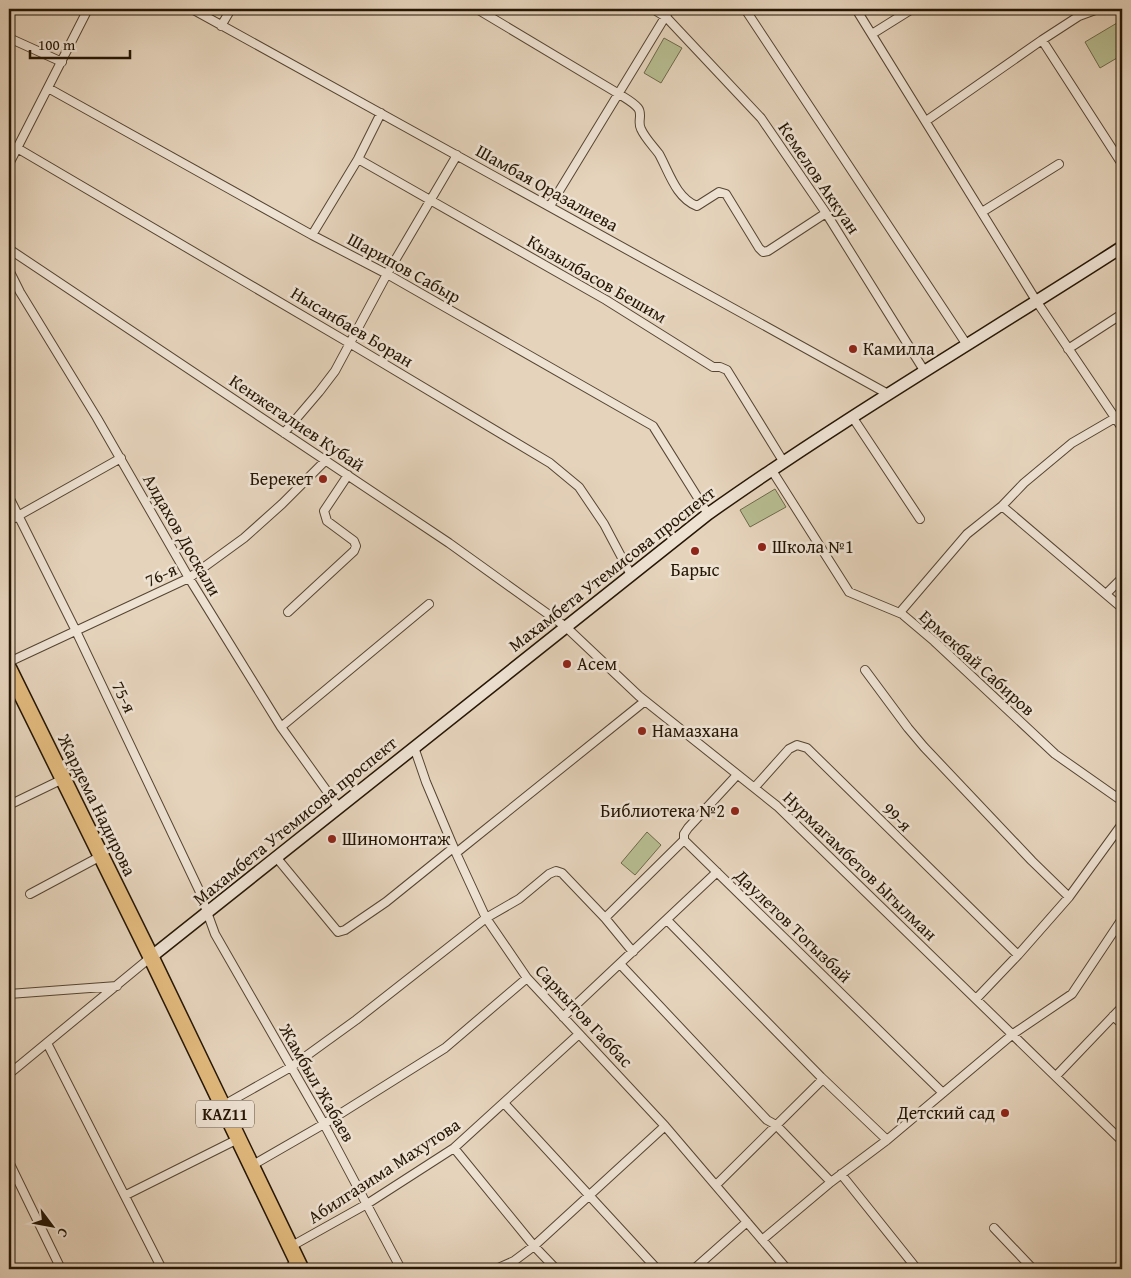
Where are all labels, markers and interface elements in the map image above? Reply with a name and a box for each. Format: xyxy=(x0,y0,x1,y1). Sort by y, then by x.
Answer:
scale bar xyxy=(30,28,130,60)
text: 100 m xyxy=(38,34,76,55)
street label: Кемелов Аккуан xyxy=(772,116,867,239)
street label: Шамбая Оразалиева xyxy=(471,137,624,238)
street label: Шарипов Сабыр xyxy=(343,225,466,310)
street label: Кызылбасов Бешим xyxy=(522,227,672,330)
street label: Нысанбаев Боран xyxy=(286,279,419,374)
place label: Камилла xyxy=(863,335,935,362)
marker: Камилла xyxy=(847,343,859,355)
street label: Кенжегалиев Кубай xyxy=(224,367,371,478)
place label: Берекет xyxy=(250,465,313,492)
street label: Алдахов Доскали xyxy=(136,468,229,601)
marker: Берекет xyxy=(317,473,329,485)
street label: Махамбета Утемисова проспект xyxy=(502,479,721,658)
place label: Школа №1 xyxy=(772,533,854,560)
marker: Школа №1 xyxy=(756,541,768,553)
marker: Барыс xyxy=(689,545,701,557)
street label: 76-я xyxy=(140,555,181,594)
place label: Барыс xyxy=(670,556,720,583)
street label: Ермекбай Сабиров xyxy=(913,603,1042,722)
place label: Асем xyxy=(577,650,617,677)
marker: Асем xyxy=(561,658,573,670)
street label: 75-я xyxy=(105,676,144,717)
place label: Намазхана xyxy=(652,717,739,744)
marker: Намазхана xyxy=(636,725,648,737)
street label: Жардема Надирова xyxy=(51,728,144,881)
street label: Махамбета Утемисова проспект xyxy=(187,729,403,912)
street label: Нурмагамбетов Ыгылман xyxy=(777,785,944,947)
street label: 99-я xyxy=(876,796,918,838)
place label: Библиотека №2 xyxy=(600,797,725,824)
marker: Библиотека №2 xyxy=(729,805,741,817)
place label: Шиномонтаж xyxy=(342,825,451,852)
marker: Шиномонтаж xyxy=(326,833,338,845)
street label: Даулетов Тогызбай xyxy=(728,862,858,989)
street label: Саркытов Габбас xyxy=(529,958,640,1074)
street label: Жамбыл Жабаев xyxy=(272,1018,362,1147)
place label: Детский сад xyxy=(896,1099,995,1126)
road number: KAZ11 xyxy=(196,1100,254,1128)
marker: Детский сад xyxy=(999,1107,1011,1119)
street label: Абилгазима Махутова xyxy=(302,1111,466,1230)
north arrow xyxy=(28,1200,78,1250)
text: С xyxy=(52,1224,74,1242)

